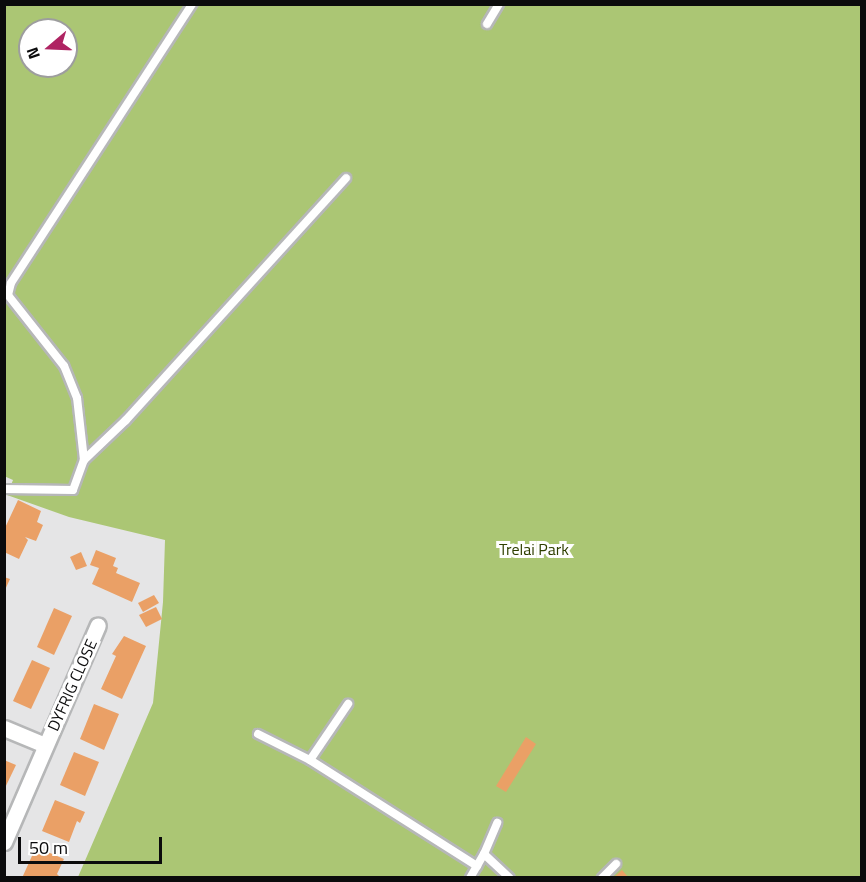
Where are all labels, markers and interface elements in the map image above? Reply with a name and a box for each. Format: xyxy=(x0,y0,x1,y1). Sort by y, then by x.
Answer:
north arrow xyxy=(18,18,78,78)
text: N xyxy=(20,44,46,62)
park label: Trelai Park xyxy=(499,539,569,559)
street label: DYFRIG CLOSE xyxy=(43,636,101,734)
scale bar xyxy=(21,825,165,863)
text: 50 m xyxy=(29,834,68,861)

